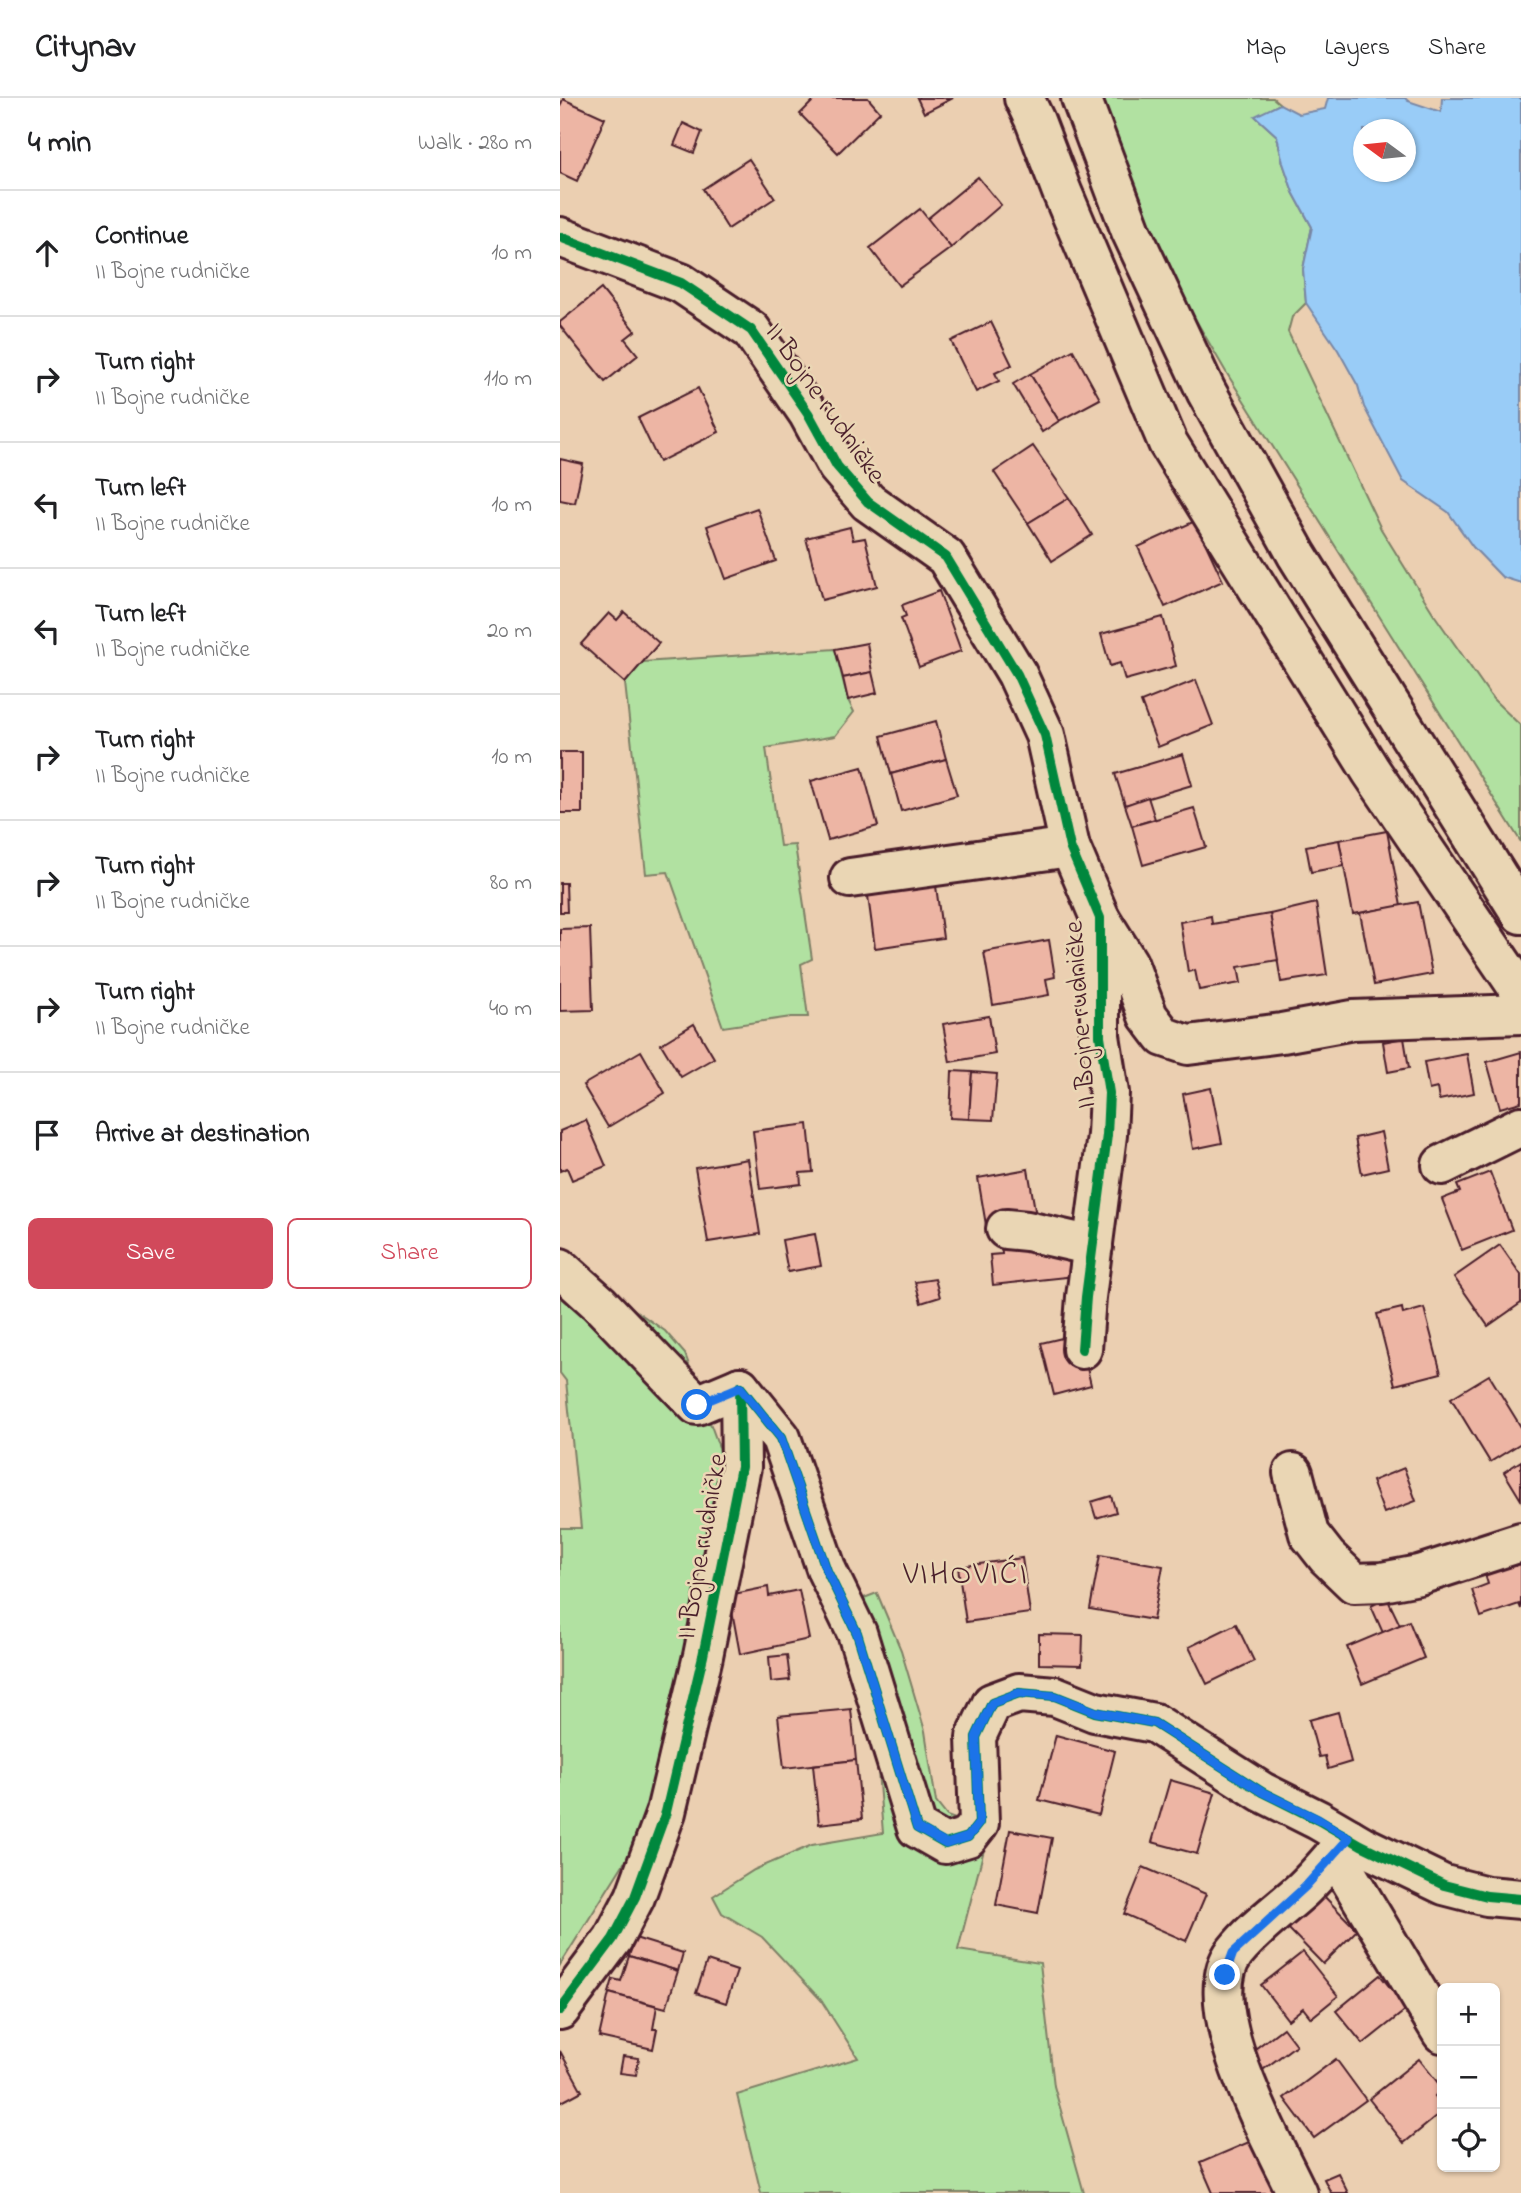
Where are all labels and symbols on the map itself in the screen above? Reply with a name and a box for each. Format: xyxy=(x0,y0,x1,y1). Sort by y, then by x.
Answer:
north arrow xyxy=(1353,119,1416,182)
street label: II Bojne rudničke xyxy=(753,315,895,493)
street label: II Bojne rudničke xyxy=(1054,919,1109,1110)
route start xyxy=(681,1389,712,1420)
street label: II Bojne rudničke xyxy=(667,1450,740,1643)
district label: VIHOVIĆI xyxy=(902,1552,1029,1599)
route end xyxy=(1209,1959,1240,1990)

